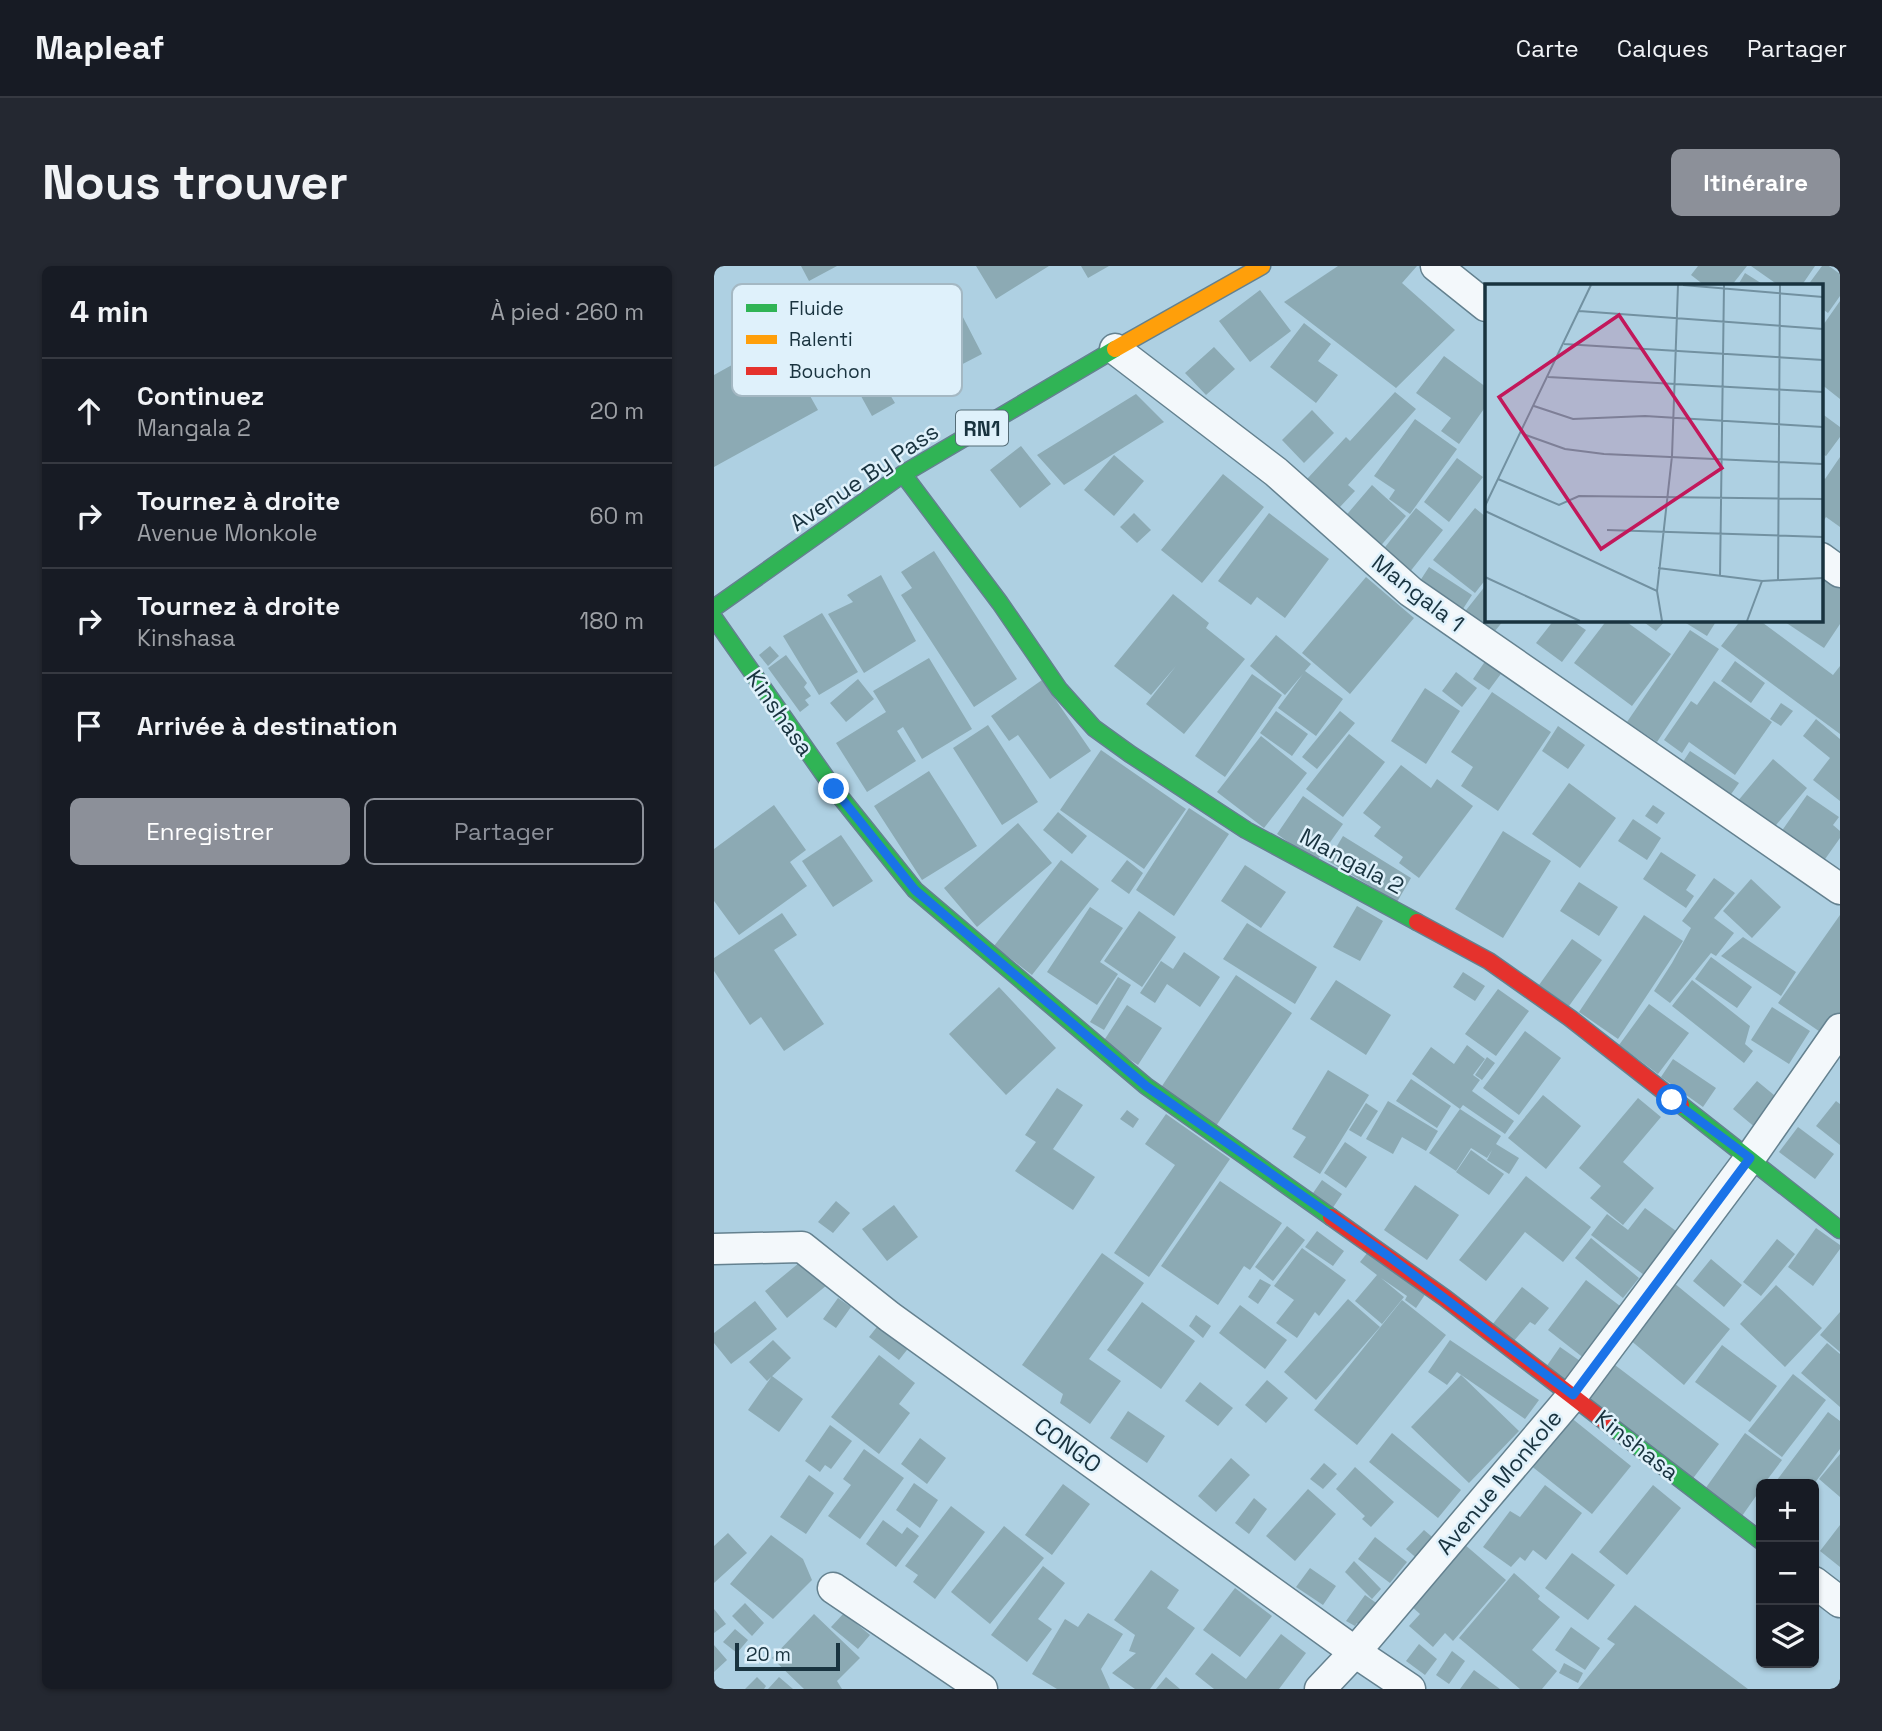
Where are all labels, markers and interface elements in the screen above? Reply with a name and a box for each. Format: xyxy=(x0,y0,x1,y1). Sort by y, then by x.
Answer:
text: Mapleaf xyxy=(35,27,164,69)
text: Carte xyxy=(1516,33,1579,64)
text: Calques xyxy=(1617,33,1709,64)
text: Partager xyxy=(1747,33,1847,64)
button: Itinéraire xyxy=(1671,149,1840,216)
text: Nous trouver xyxy=(42,151,348,213)
legend xyxy=(732,284,962,396)
inset map xyxy=(1485,284,1822,621)
text: 4 min xyxy=(70,292,149,331)
text: Fluide xyxy=(789,296,844,321)
text: À pied · 260 m xyxy=(491,297,644,327)
text: Ralenti xyxy=(789,327,853,352)
text: Bouchon xyxy=(789,359,871,384)
text: Continuez xyxy=(137,379,264,413)
icon: ahead xyxy=(70,392,108,430)
text: 20 m xyxy=(590,396,644,426)
road number: RN1 xyxy=(956,410,1008,446)
text: Mangala 2 xyxy=(137,413,251,443)
street label: Avenue By Pass xyxy=(784,416,944,538)
text: Tournez à droite xyxy=(137,484,340,518)
icon: right xyxy=(70,497,108,535)
text: 60 m xyxy=(589,501,644,531)
text: Avenue Monkole xyxy=(137,518,318,548)
street label: Mangala 1 xyxy=(1366,547,1470,639)
text: Tournez à droite xyxy=(137,589,340,623)
icon: right xyxy=(70,602,108,640)
text: 180 m xyxy=(580,606,644,636)
text: Kinshasa xyxy=(137,623,235,653)
street label: Kinshasa xyxy=(739,664,821,762)
icon: arrive xyxy=(70,707,108,745)
text: Arrivée à destination xyxy=(137,709,398,743)
route end xyxy=(818,773,849,804)
button: Enregistrer xyxy=(70,798,350,865)
button: Partager xyxy=(364,798,644,865)
street label: Mangala 2 xyxy=(1295,821,1409,901)
route start xyxy=(1656,1084,1687,1115)
street label: Avenue Monkole xyxy=(1429,1403,1569,1561)
street label: Kinshasa xyxy=(1589,1403,1685,1487)
street label: CONGO xyxy=(1028,1411,1108,1479)
map controls xyxy=(1756,1479,1819,1668)
button: + xyxy=(1756,1479,1819,1542)
button: − xyxy=(1756,1542,1819,1605)
button: layers xyxy=(1756,1605,1819,1668)
scale bar xyxy=(735,1640,840,1672)
text: 20 m xyxy=(746,1642,791,1667)

